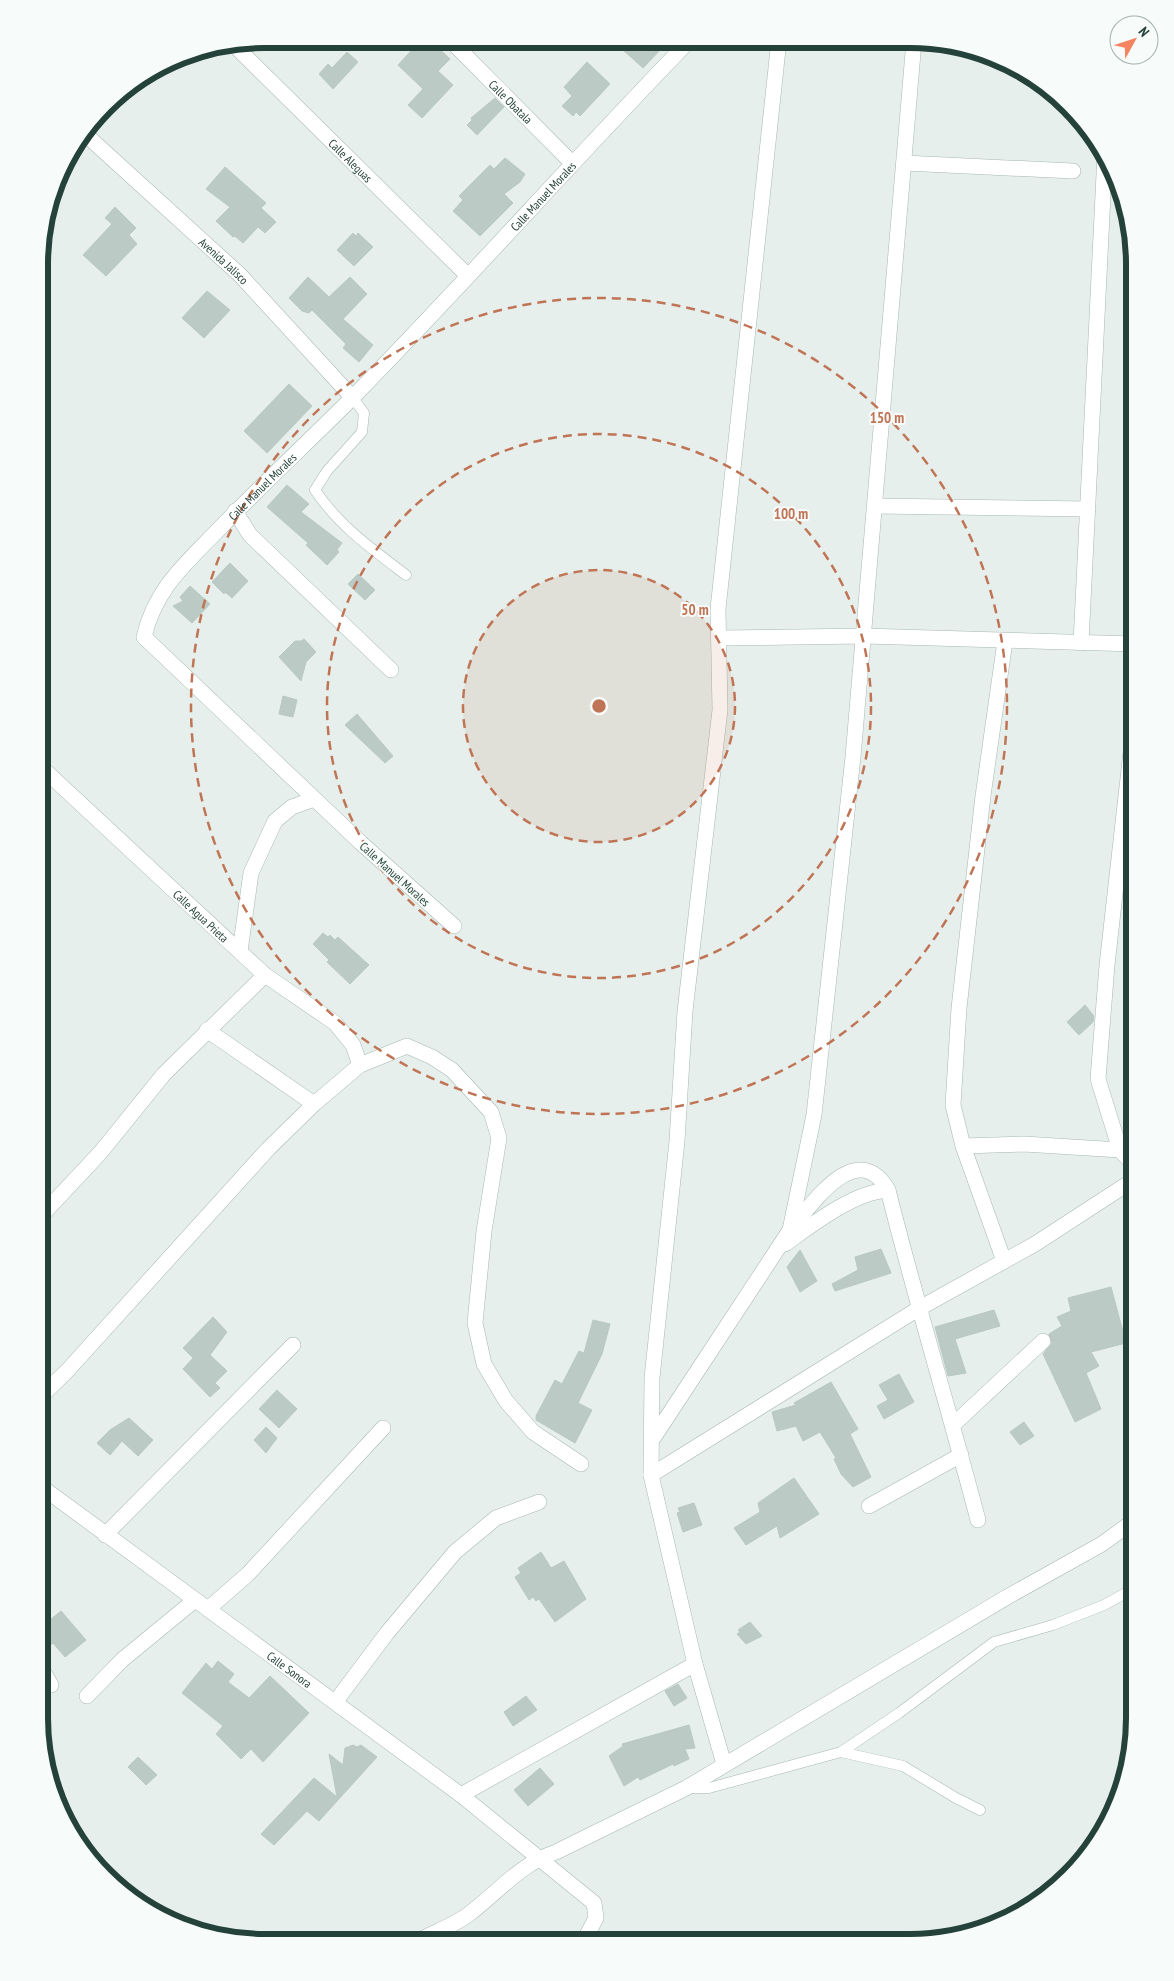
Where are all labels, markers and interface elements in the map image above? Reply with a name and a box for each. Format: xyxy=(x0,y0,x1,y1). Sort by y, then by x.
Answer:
north arrow xyxy=(1109,15,1159,65)
text: N xyxy=(1135,23,1153,40)
street label: Calle Obatala xyxy=(486,76,536,127)
street label: Calle Aleguas xyxy=(326,135,376,185)
street label: Calle Manuel Morales xyxy=(507,158,579,234)
street label: Avenida Jalisco xyxy=(196,234,252,287)
text: 150 m xyxy=(870,408,904,427)
street label: Calle Manuel Morales xyxy=(225,450,299,523)
text: 100 m xyxy=(774,504,808,523)
text: 50 m xyxy=(681,600,709,619)
centre of rings xyxy=(590,697,608,715)
street label: Calle Manuel Morales xyxy=(357,839,433,909)
street label: Calle Agua Prieta xyxy=(170,886,232,945)
street label: Calle Sonora xyxy=(264,1648,315,1691)

